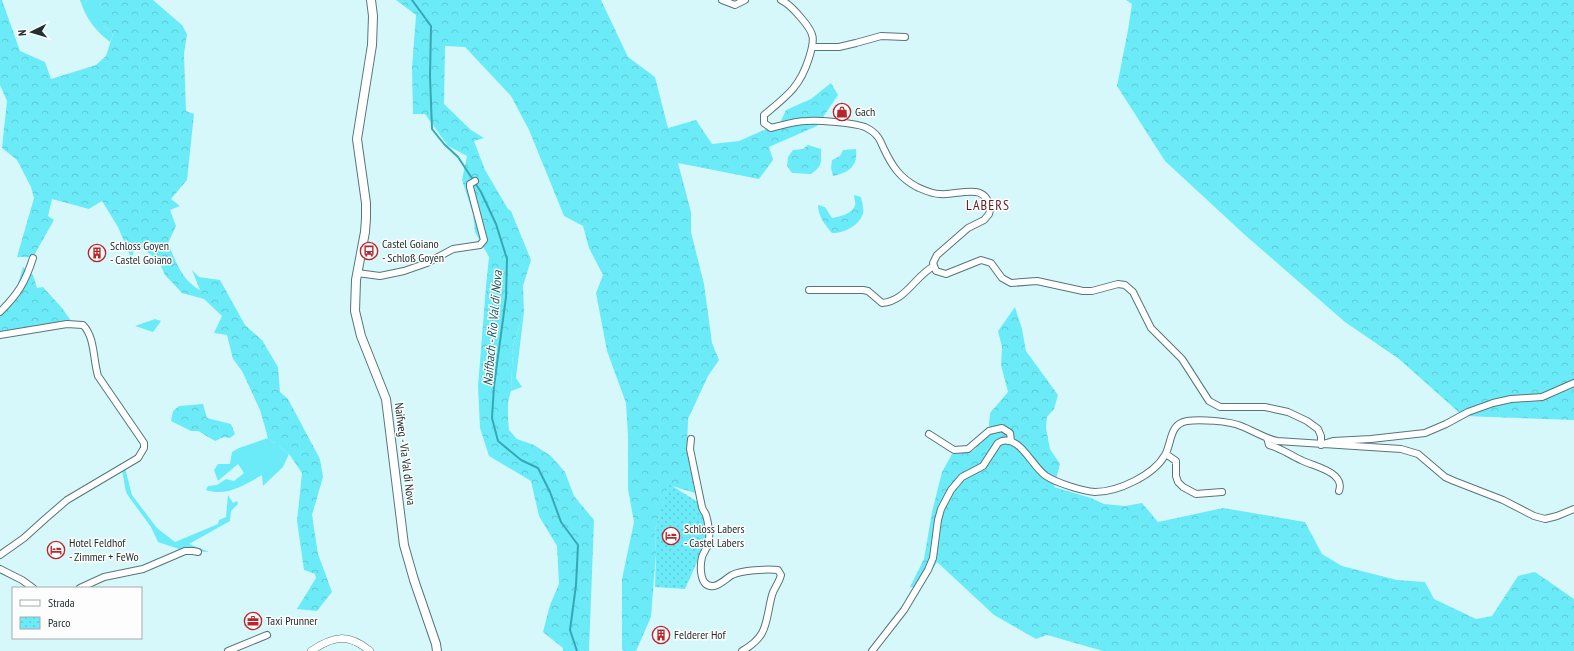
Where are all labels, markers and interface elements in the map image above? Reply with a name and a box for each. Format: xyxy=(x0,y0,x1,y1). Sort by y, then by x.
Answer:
north arrow xyxy=(12,12,52,52)
text: N xyxy=(15,29,29,36)
shop icon: Gach xyxy=(832,102,852,122)
place label: Gach xyxy=(855,104,875,119)
district label: LABERS xyxy=(966,196,1010,214)
place label: Castel Goiano - Schloß Goyen xyxy=(382,236,444,265)
place label: Schloss Goyen - Castel Goiano xyxy=(110,238,172,267)
bus stop icon: Castel Goiano - Schloß Goyen xyxy=(359,241,379,261)
building icon: Schloss Goyen - Castel Goiano xyxy=(87,243,107,263)
water label: Naifbach - Rio Val di Nova xyxy=(479,269,506,386)
street label: Naifweg - Via Val di Nova xyxy=(392,402,419,506)
place label: Schloss Labers - Castel Labers xyxy=(684,521,744,550)
hotel icon: Schloss Labers - Castel Labers xyxy=(661,526,681,546)
place label: Hotel Feldhof - Zimmer + FeWo xyxy=(69,535,139,564)
hotel icon: Hotel Feldhof - Zimmer + FeWo xyxy=(46,540,66,560)
legend xyxy=(12,587,142,639)
text: Strada xyxy=(48,595,75,610)
office icon: Taxi Prunner xyxy=(243,611,263,631)
place label: Taxi Prunner xyxy=(266,613,318,628)
text: Parco xyxy=(48,615,70,630)
building icon: Felderer Hof xyxy=(651,625,671,645)
place label: Felderer Hof xyxy=(674,627,726,642)

